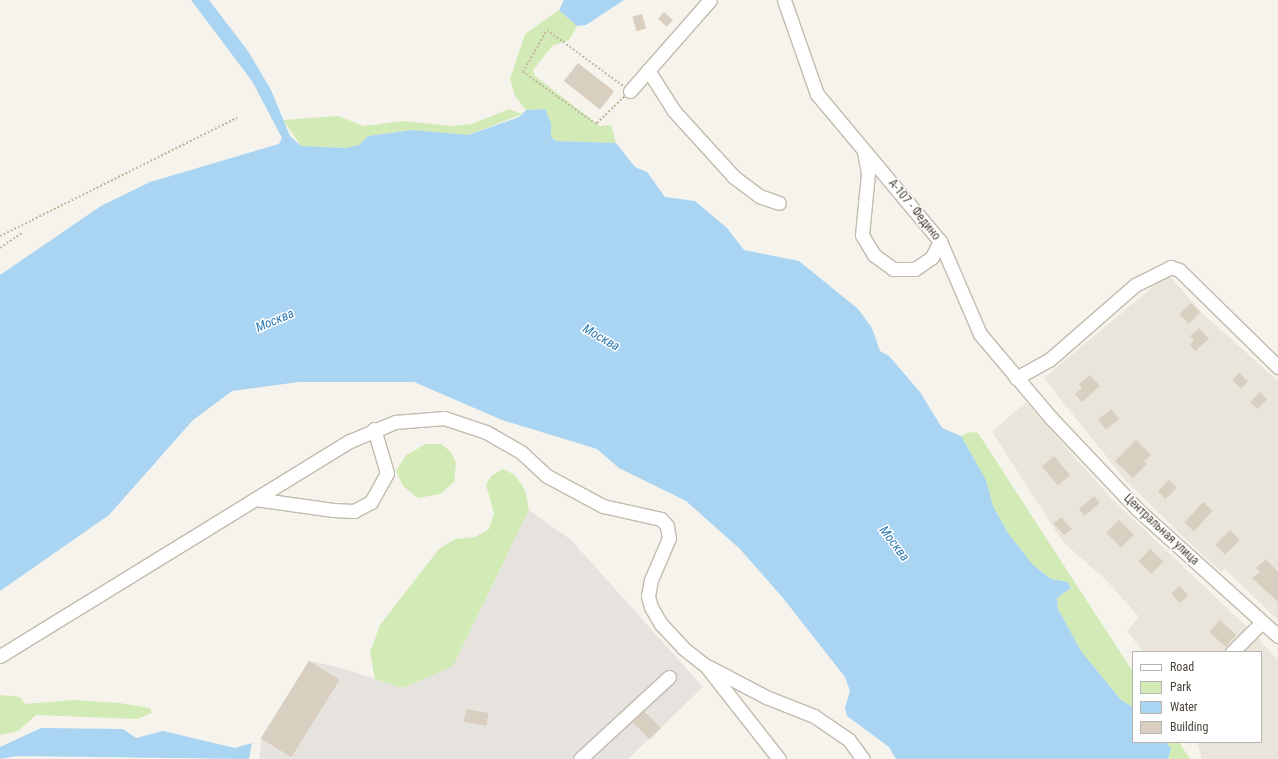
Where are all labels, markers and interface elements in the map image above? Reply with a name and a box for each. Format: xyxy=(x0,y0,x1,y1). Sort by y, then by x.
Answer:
street label: А-107 - Федино xyxy=(885,176,943,244)
water label: Москва xyxy=(253,306,297,336)
water label: Москва xyxy=(580,321,622,355)
street label: Центральная улица xyxy=(1120,491,1202,569)
water label: Москва xyxy=(876,523,912,565)
legend xyxy=(1132,651,1262,743)
text: Road xyxy=(1170,660,1194,674)
text: Park xyxy=(1170,680,1191,694)
text: Water xyxy=(1170,700,1198,714)
text: Building xyxy=(1170,720,1208,734)

